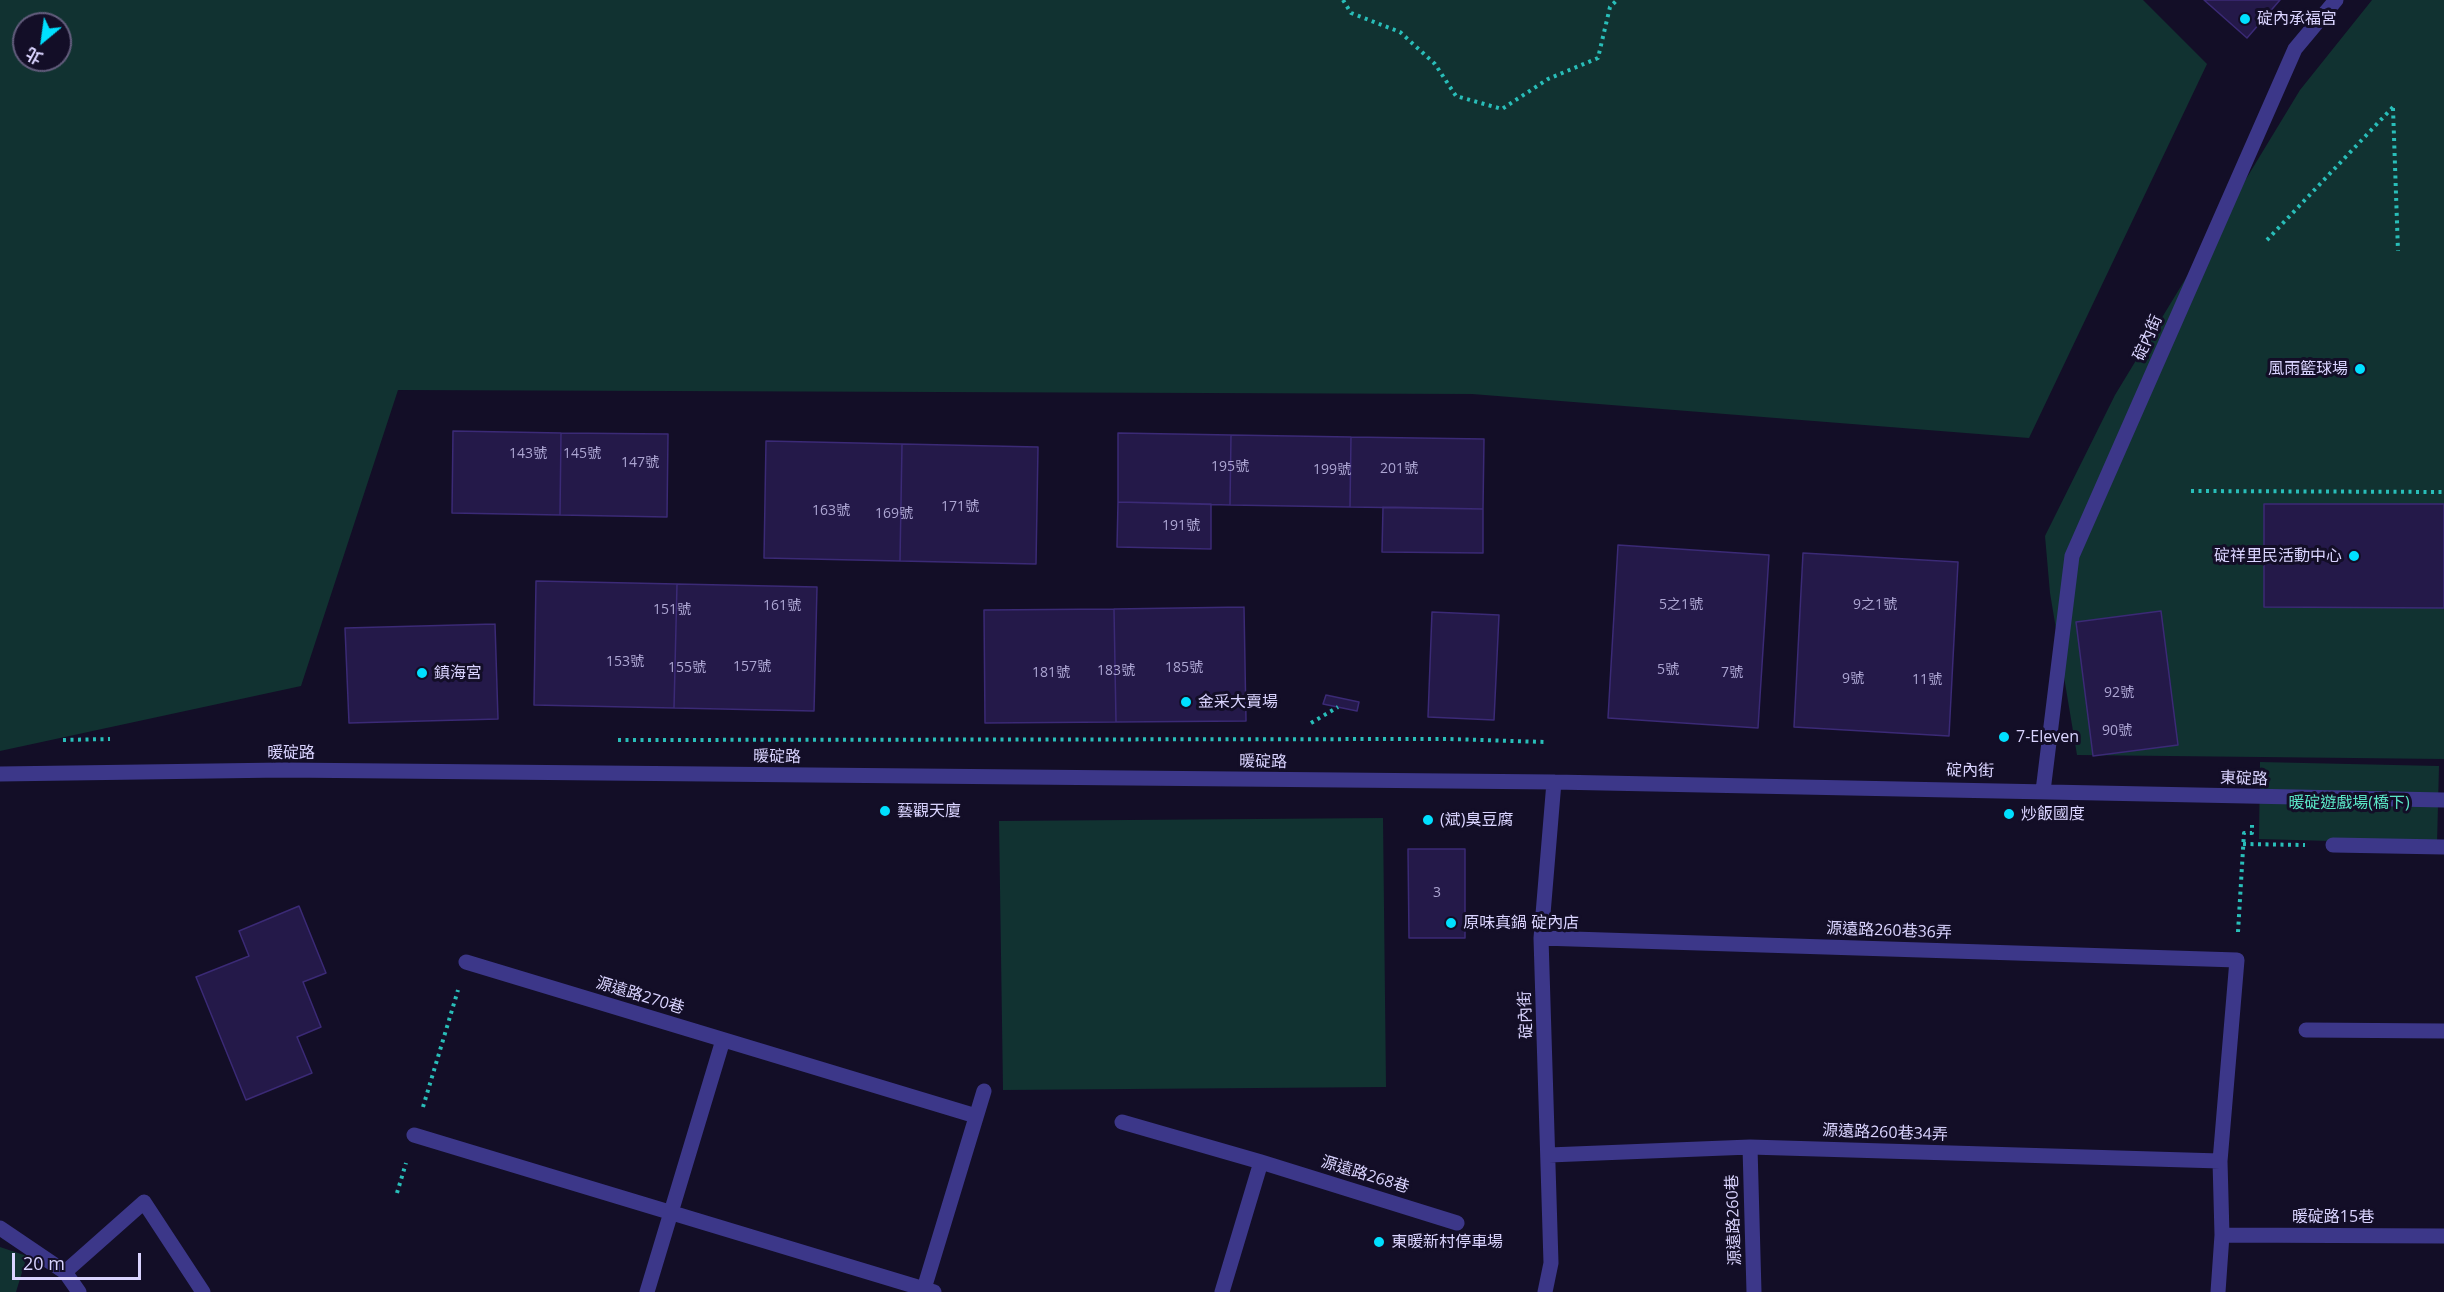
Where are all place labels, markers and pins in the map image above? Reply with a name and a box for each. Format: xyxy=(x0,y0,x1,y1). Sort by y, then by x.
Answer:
place label: 碇內承福宮 xyxy=(2257,9,2337,29)
marker: 碇內承福宮 xyxy=(2238,12,2252,26)
place label: 風雨籃球場 xyxy=(2268,359,2348,379)
marker: 風雨籃球場 xyxy=(2353,362,2367,376)
place label: 碇祥里民活動中心 xyxy=(2214,546,2342,566)
marker: 碇祥里民活動中心 xyxy=(2347,549,2361,563)
place label: 鎮海宮 xyxy=(434,663,482,683)
marker: 鎮海宮 xyxy=(415,666,429,680)
place label: 金采大賣場 xyxy=(1198,692,1278,712)
marker: 金采大賣場 xyxy=(1179,695,1193,709)
place label: 7-Eleven xyxy=(2016,727,2079,747)
marker: 7-Eleven xyxy=(1997,730,2011,744)
place label: 藝觀天廈 xyxy=(897,801,961,821)
marker: 藝觀天廈 xyxy=(878,804,892,818)
place label: 炒飯國度 xyxy=(2021,804,2085,824)
marker: 炒飯國度 xyxy=(2002,807,2016,821)
place label: (斌)臭豆腐 xyxy=(1440,810,1513,830)
marker: (斌)臭豆腐 xyxy=(1421,813,1435,827)
place label: 原味真鍋 碇內店 xyxy=(1463,913,1579,933)
marker: 原味真鍋 碇內店 xyxy=(1444,916,1458,930)
place label: 東暖新村停車場 xyxy=(1391,1232,1503,1252)
marker: 東暖新村停車場 xyxy=(1372,1235,1386,1249)

